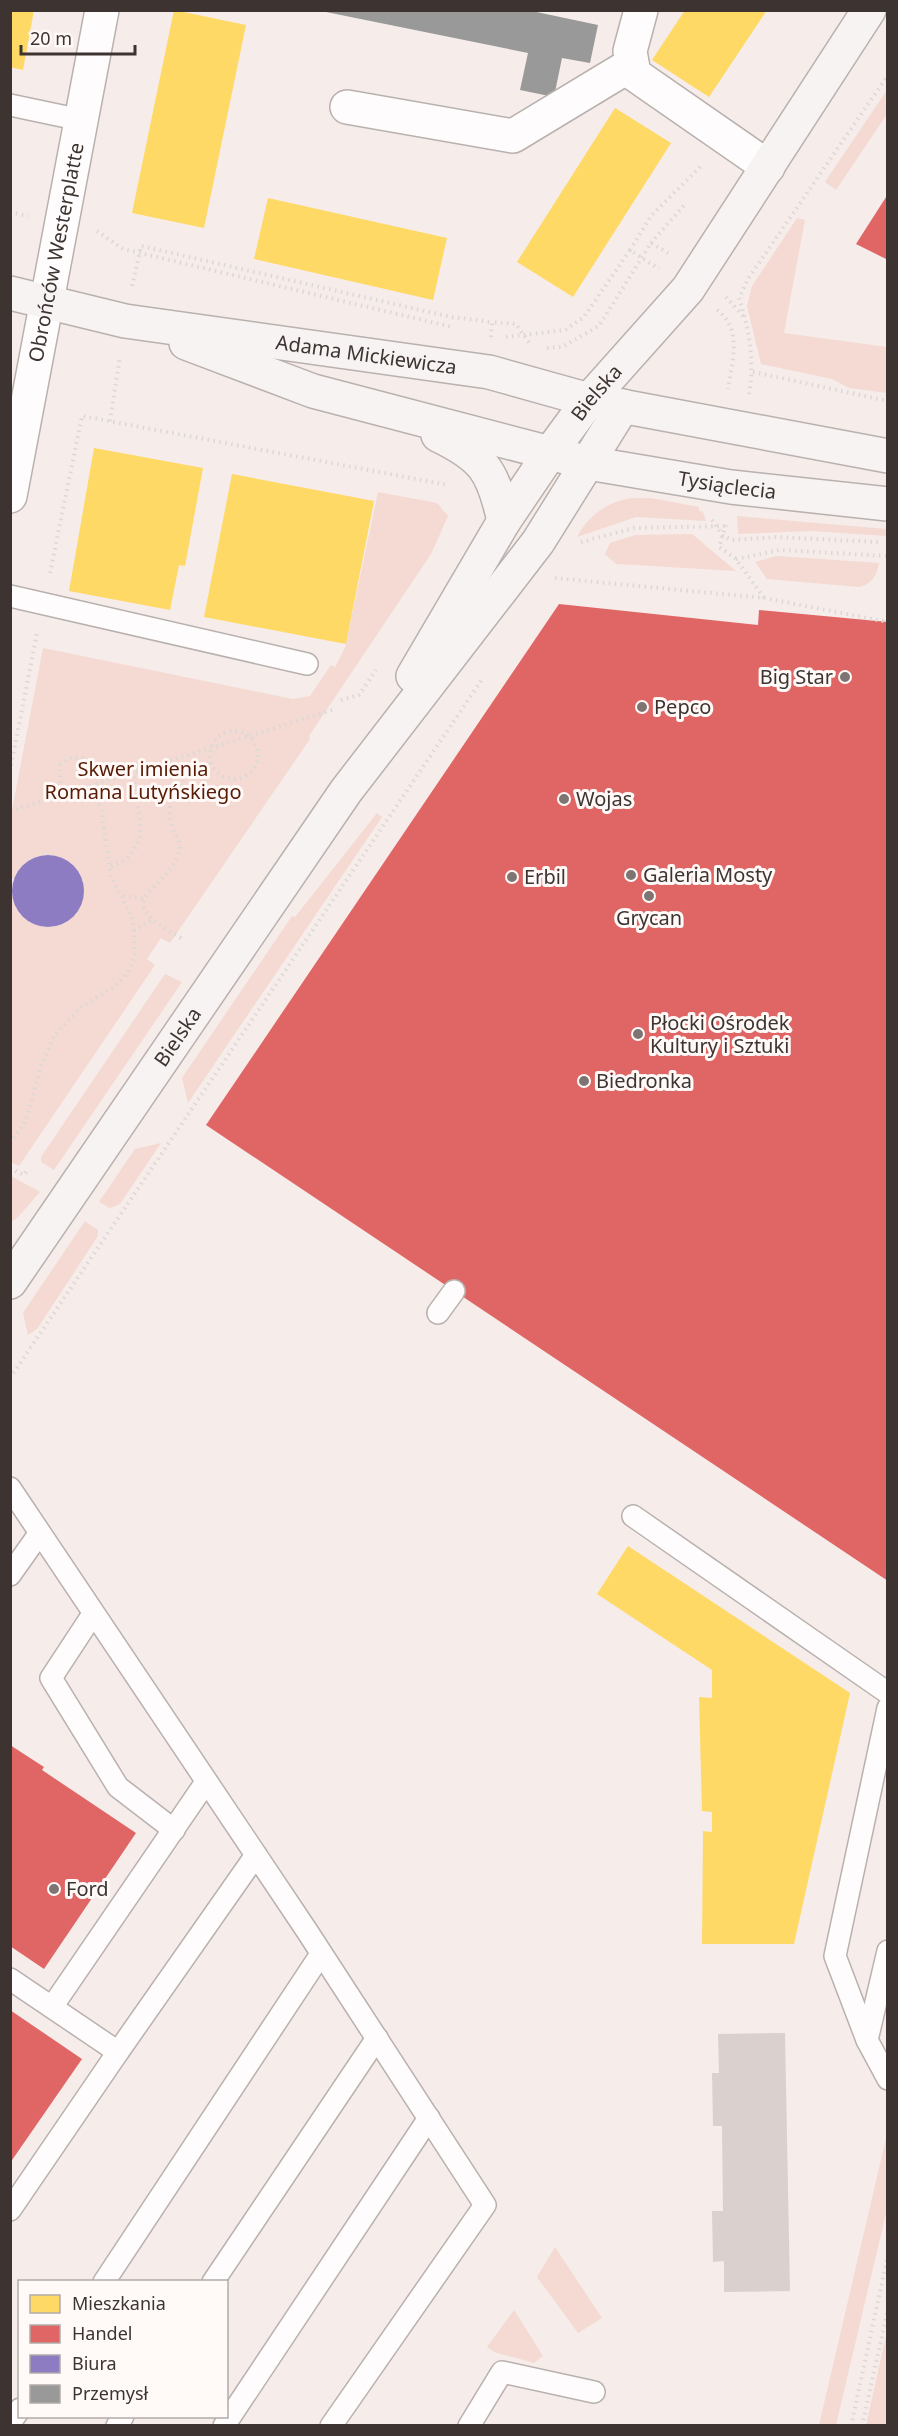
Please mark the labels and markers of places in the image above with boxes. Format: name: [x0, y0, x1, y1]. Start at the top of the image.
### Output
place label: Big Star: [760, 663, 833, 690]
marker: Big Star: [838, 670, 852, 684]
place label: Pepco: [654, 693, 711, 720]
marker: Pepco: [635, 700, 649, 714]
place label: Wojas: [576, 785, 632, 812]
marker: Wojas: [557, 792, 571, 806]
place label: Galeria Mosty: [643, 861, 773, 888]
place label: Erbil: [524, 863, 566, 890]
marker: Galeria Mosty: [624, 868, 638, 882]
marker: Erbil: [505, 870, 519, 884]
marker: Grycan: [642, 889, 656, 903]
place label: Grycan: [616, 904, 682, 931]
place label: Płocki Ośrodek Kultury i Sztuki: [650, 1009, 790, 1059]
marker: Płocki Ośrodek Kultury i Sztuki: [631, 1027, 645, 1041]
place label: Biedronka: [596, 1067, 692, 1094]
marker: Biedronka: [577, 1074, 591, 1088]
place label: Ford: [66, 1875, 109, 1902]
marker: Ford: [47, 1882, 61, 1896]

